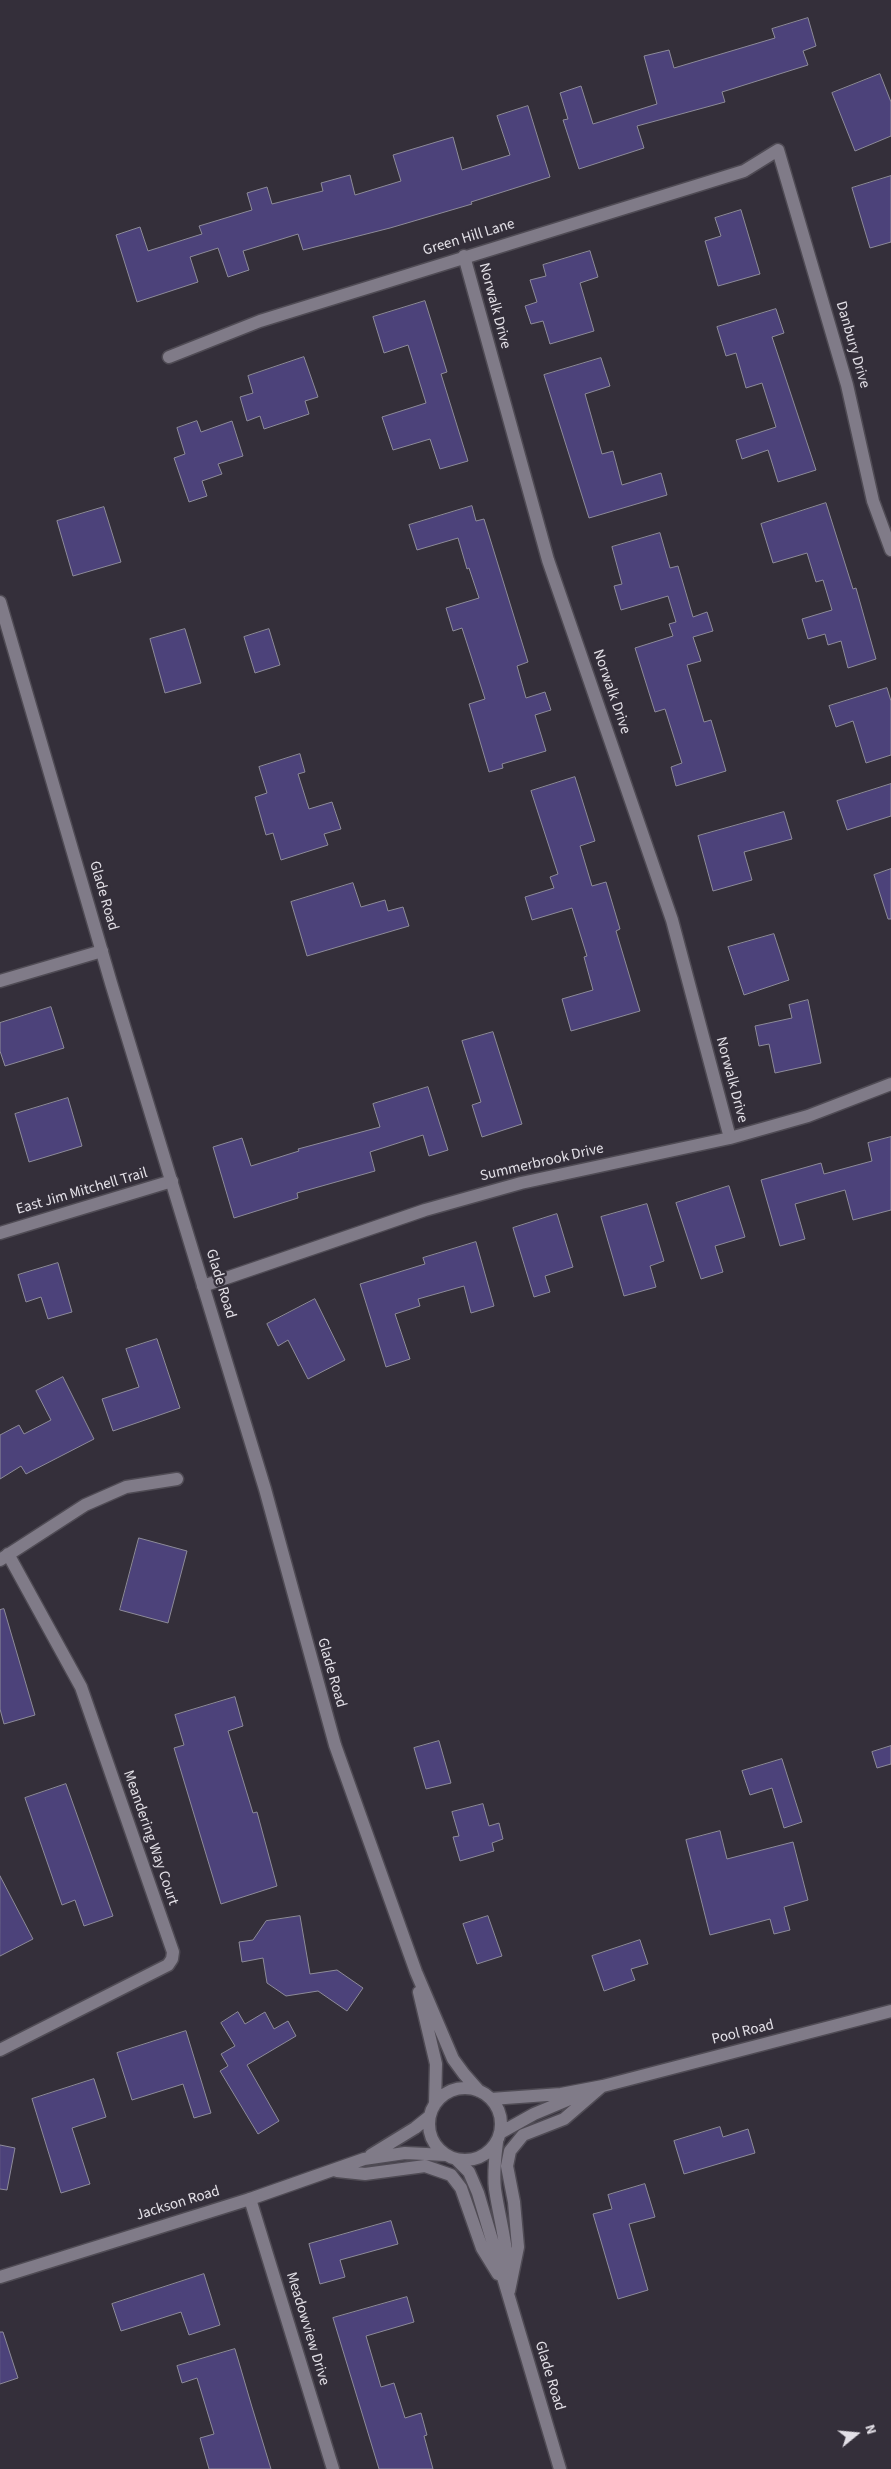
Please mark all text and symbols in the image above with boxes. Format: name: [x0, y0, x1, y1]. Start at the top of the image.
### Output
street label: Green Hill Lane: [421, 216, 517, 260]
street label: Norwalk Drive: [474, 261, 514, 351]
street label: Danbury Drive: [831, 299, 873, 391]
street label: Norwalk Drive: [588, 647, 634, 737]
street label: Glade Road: [84, 859, 122, 933]
street label: Norwalk Drive: [711, 1035, 751, 1125]
street label: Summerbrook Drive: [478, 1140, 606, 1186]
street label: East Jim Mitchell Trail: [14, 1165, 150, 1219]
street label: Glade Road: [201, 1247, 239, 1321]
street label: Glade Road: [312, 1636, 350, 1710]
street label: Meandering Way Court: [118, 1768, 182, 1908]
street label: Pool Road: [710, 2017, 776, 2049]
street label: Jackson Road: [134, 2183, 222, 2225]
street label: Meadowview Drive: [281, 2270, 333, 2388]
street label: Glade Road: [530, 2339, 568, 2413]
north arrow: [831, 2409, 881, 2459]
text: N: [859, 2422, 881, 2437]

